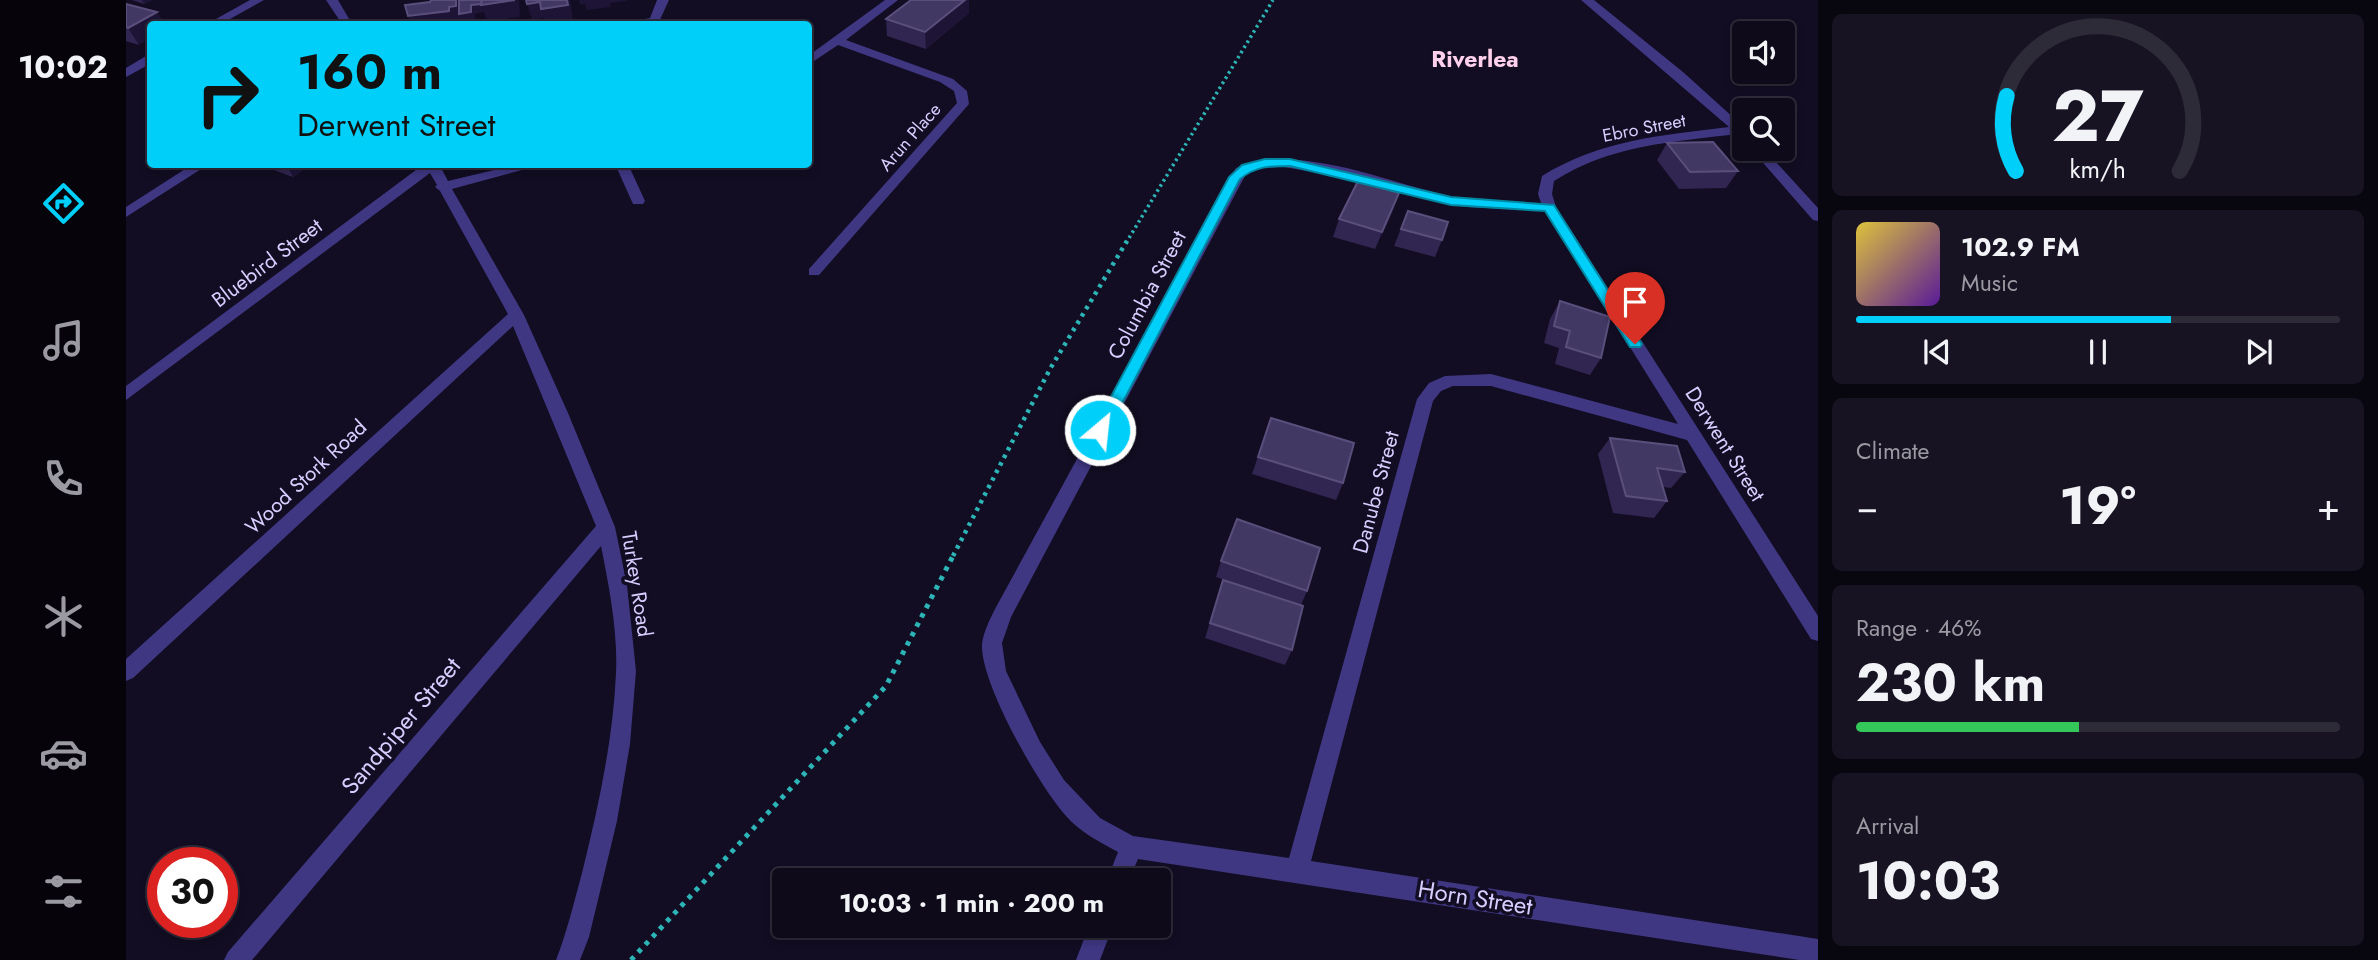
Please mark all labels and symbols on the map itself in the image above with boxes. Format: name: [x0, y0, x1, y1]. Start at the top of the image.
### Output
district label: Riverlea: [1431, 42, 1519, 76]
street label: Arun Place: [873, 97, 947, 177]
street label: Ebro Street: [1600, 107, 1688, 149]
street label: Bluebird Street: [205, 211, 329, 315]
street label: Columbia Street: [1100, 225, 1194, 365]
pin: [1605, 272, 1665, 344]
street label: Derwent Street: [1678, 381, 1772, 507]
position arrow: [1063, 393, 1137, 467]
street label: Wood Stork Road: [239, 413, 373, 541]
street label: Danube Street: [1345, 427, 1407, 557]
street label: Turkey Road: [614, 529, 660, 639]
street label: Sandpiper Street: [333, 649, 469, 802]
speed limit sign: 30: [147, 847, 238, 938]
street label: Horn Street: [1415, 871, 1535, 924]

